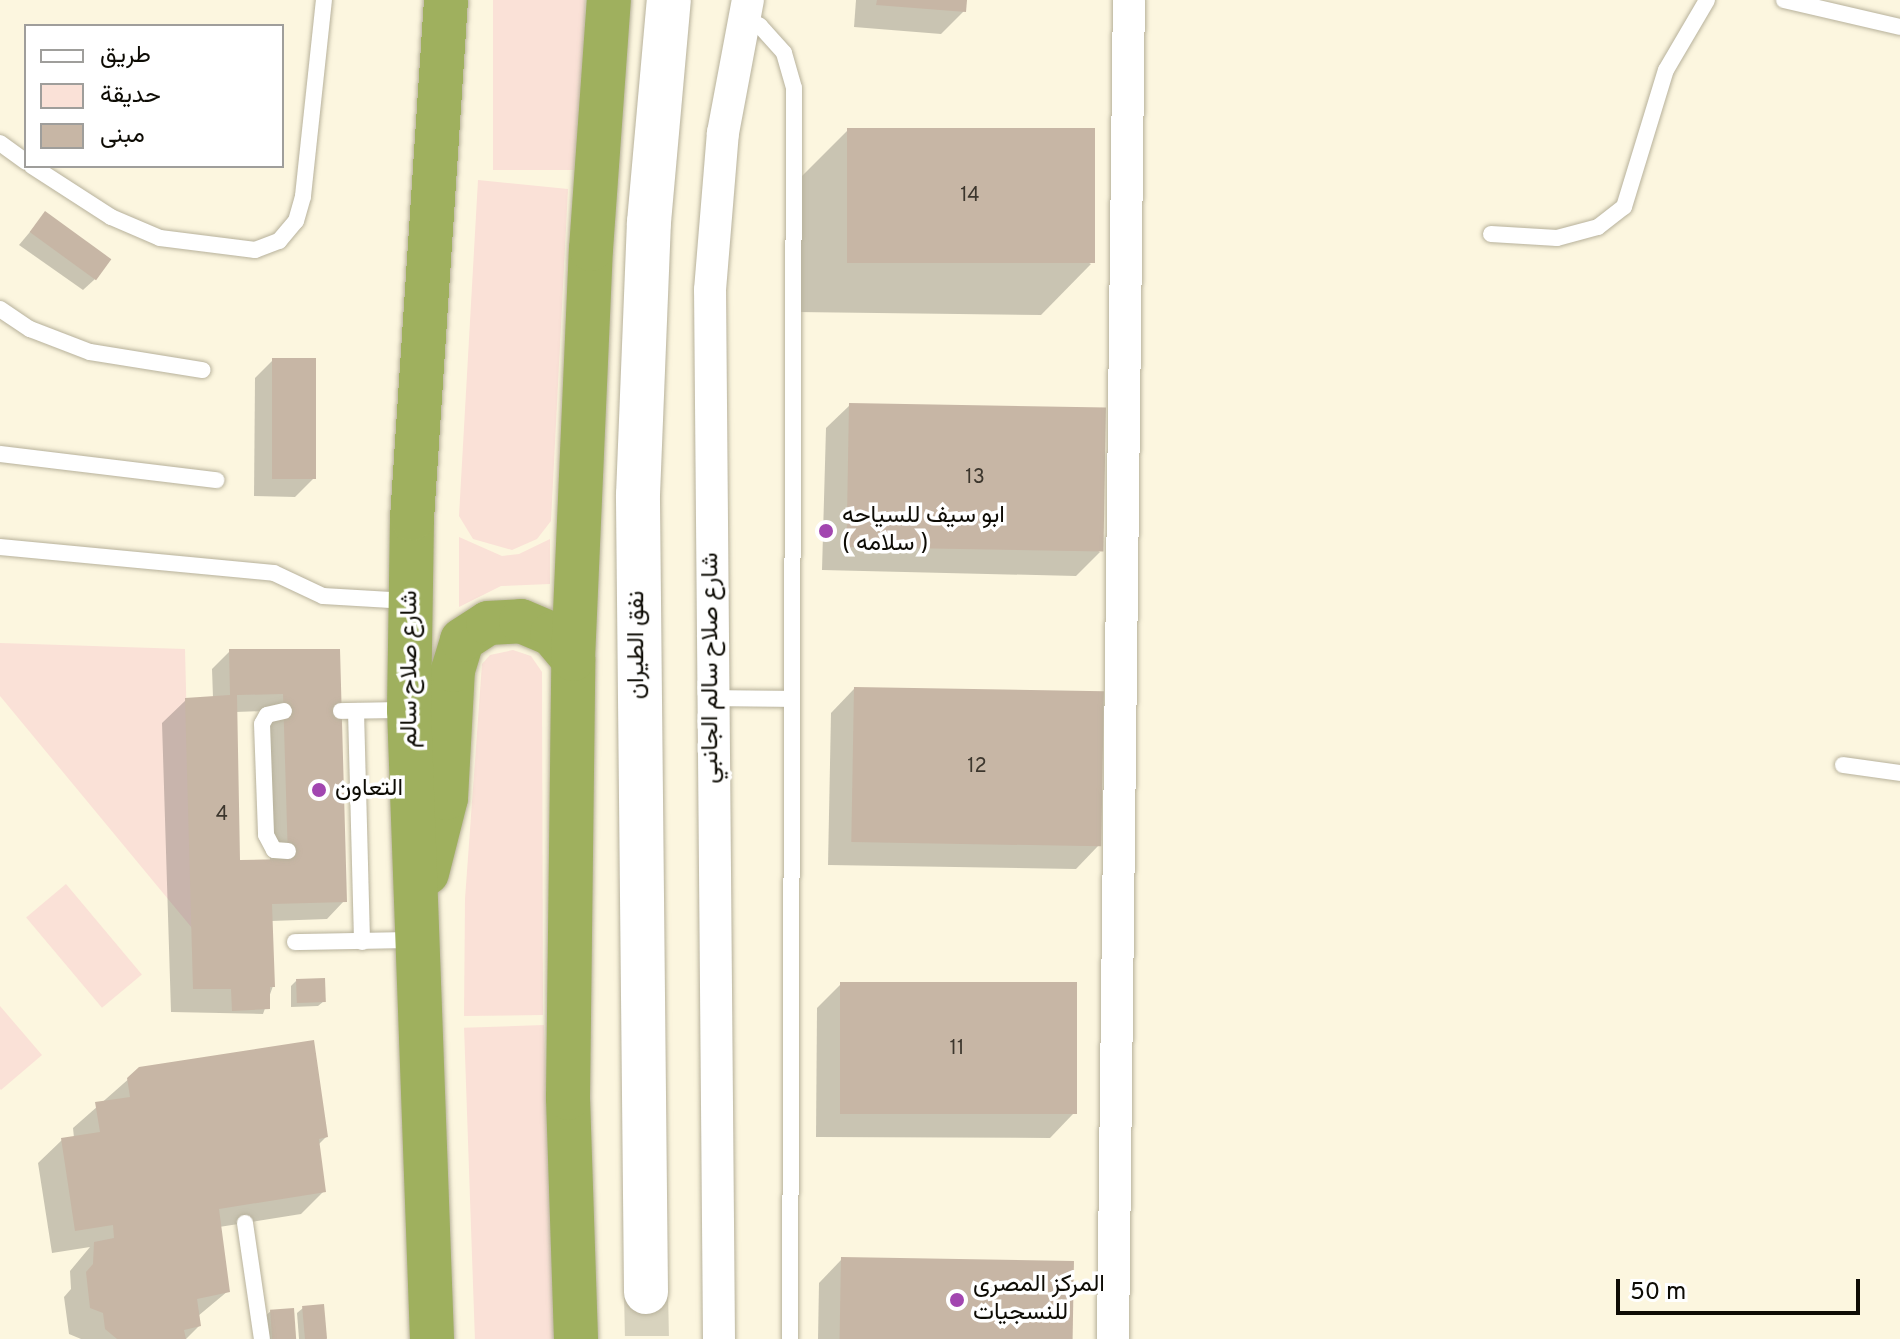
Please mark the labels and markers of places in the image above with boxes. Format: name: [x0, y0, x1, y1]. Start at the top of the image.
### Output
place label: ابو سيف للسياحه ( سلامه ): [842, 503, 1005, 559]
marker: ابو سيف للسياحه ( سلامه ): [817, 522, 835, 540]
place label: التعاون: [335, 776, 403, 804]
marker: التعاون: [310, 781, 328, 799]
place label: المركز المصرى للنسجيات: [973, 1272, 1105, 1328]
marker: المركز المصرى للنسجيات: [948, 1291, 966, 1309]

